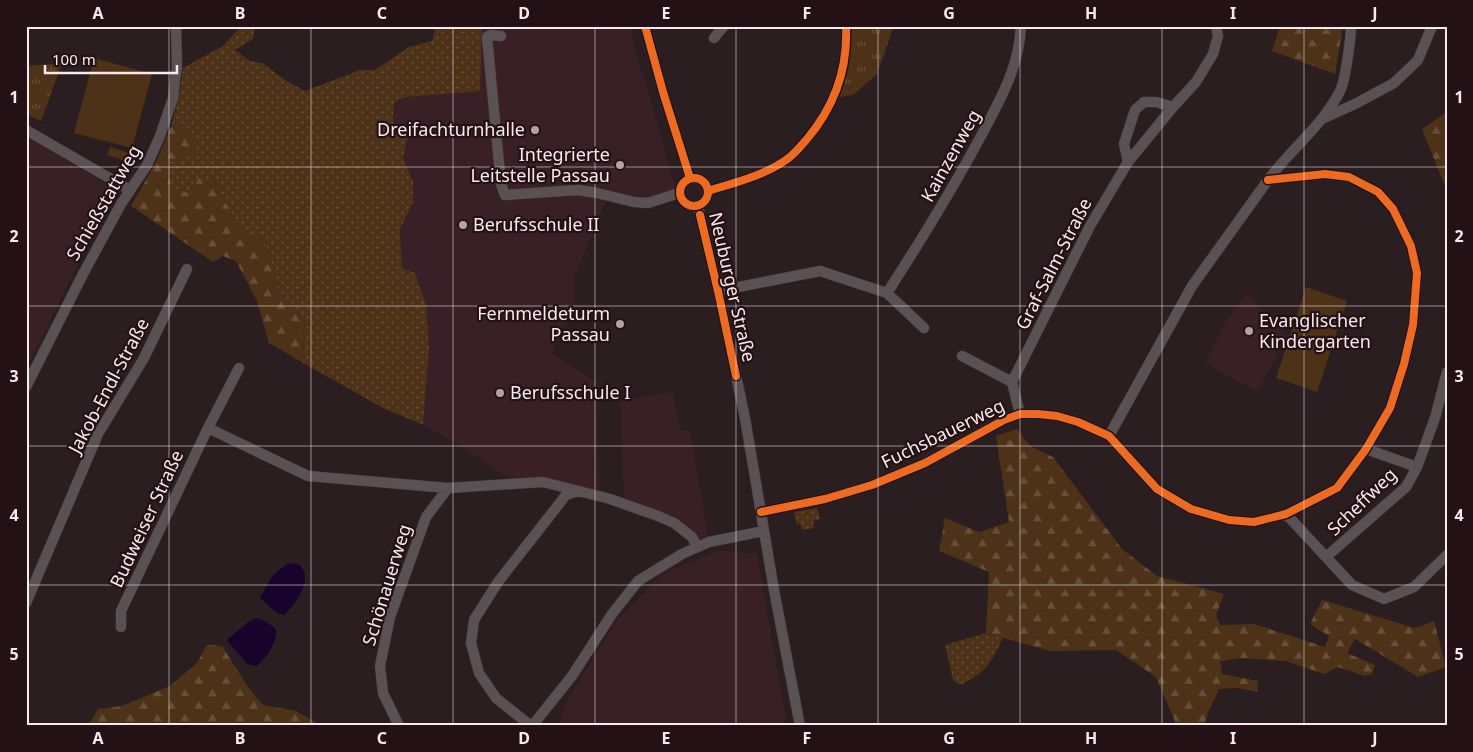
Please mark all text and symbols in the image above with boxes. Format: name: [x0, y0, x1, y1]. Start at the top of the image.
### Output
text: A: [92, 2, 104, 24]
text: B: [235, 2, 245, 24]
text: C: [377, 2, 387, 24]
text: D: [518, 2, 530, 24]
text: E: [662, 2, 671, 24]
text: F: [803, 2, 811, 24]
text: G: [943, 2, 955, 24]
text: H: [1085, 2, 1097, 24]
text: I: [1230, 2, 1236, 24]
text: J: [1370, 2, 1378, 24]
scale bar: [45, 42, 178, 74]
text: 100 m: [52, 49, 96, 69]
text: 1: [9, 86, 19, 108]
text: 1: [1454, 86, 1464, 108]
street label: Kainzenweg: [915, 105, 985, 206]
place label: Dreifachturnhalle: [377, 117, 525, 141]
marker: Dreifachturnhalle: [529, 124, 541, 136]
street label: Schießstattweg: [60, 140, 146, 265]
place label: Integrierte Leitstelle Passau: [470, 142, 610, 187]
marker: Integrierte Leitstelle Passau: [614, 159, 626, 171]
street label: Graf-Salm-Straße: [1010, 194, 1097, 333]
street label: Neuburger Straße: [704, 210, 762, 364]
place label: Berufsschule II: [473, 212, 599, 236]
marker: Berufsschule II: [457, 219, 469, 231]
text: 2: [9, 225, 19, 247]
text: 2: [1454, 225, 1464, 247]
place label: Fernmeldeturm Passau: [477, 301, 610, 346]
place label: Evanglischer Kindergarten: [1259, 308, 1371, 353]
street label: Jakob-Endl-Straße: [61, 314, 154, 459]
marker: Fernmeldeturm Passau: [614, 318, 626, 330]
marker: Evanglischer Kindergarten: [1243, 325, 1255, 337]
text: 3: [9, 365, 19, 387]
text: 3: [1454, 365, 1464, 387]
place label: Berufsschule I: [510, 380, 630, 404]
marker: Berufsschule I: [494, 387, 506, 399]
street label: Fuchsbauerweg: [877, 393, 1008, 473]
street label: Budweiser Straße: [104, 446, 188, 591]
street label: Scheffweg: [1321, 462, 1401, 540]
text: 4: [9, 504, 19, 526]
text: 4: [1454, 504, 1464, 526]
street label: Schönauerweg: [356, 521, 416, 648]
text: 5: [9, 643, 19, 665]
text: 5: [1454, 643, 1464, 665]
text: A: [92, 727, 104, 749]
text: B: [235, 727, 245, 749]
text: C: [377, 727, 387, 749]
text: D: [518, 727, 530, 749]
text: E: [662, 727, 671, 749]
text: F: [803, 727, 811, 749]
text: G: [943, 727, 955, 749]
text: H: [1085, 727, 1097, 749]
text: I: [1230, 727, 1236, 749]
text: J: [1370, 727, 1378, 749]

